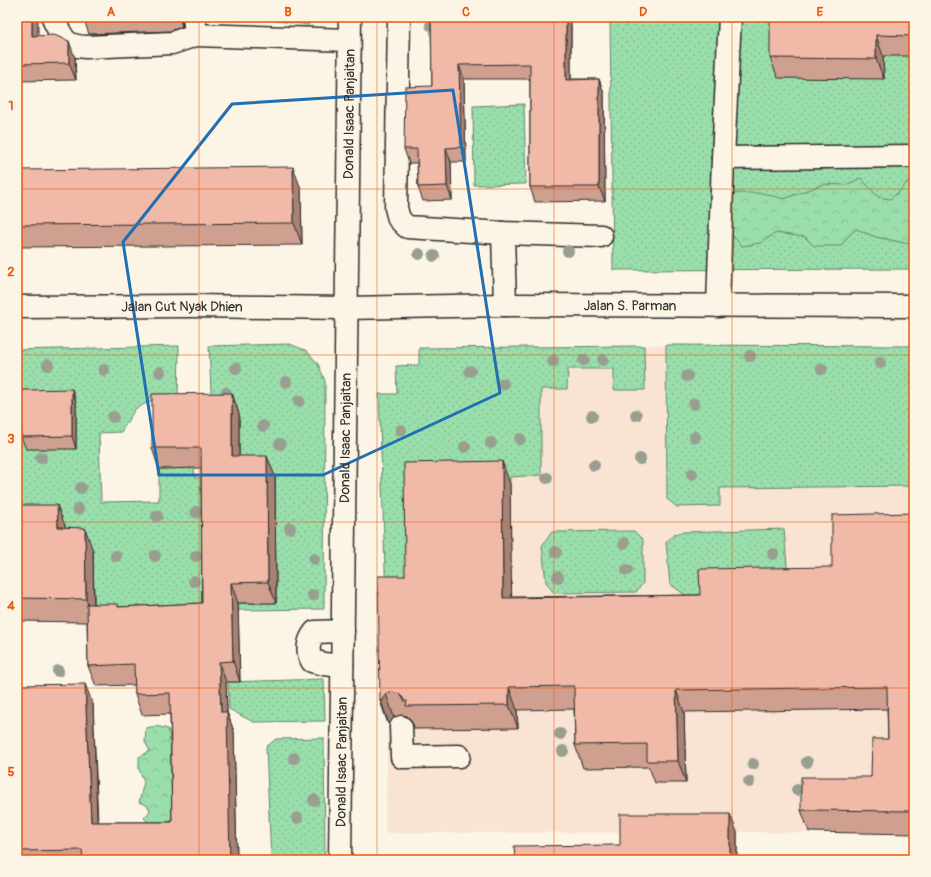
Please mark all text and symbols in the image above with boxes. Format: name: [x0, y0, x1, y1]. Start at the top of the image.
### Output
text: A: [107, 4, 116, 20]
text: B: [284, 4, 292, 20]
text: C: [462, 4, 470, 20]
text: D: [639, 4, 647, 20]
text: E: [817, 4, 824, 20]
street label: Donald Isaac Panjaitan: [340, 49, 359, 179]
text: 1: [8, 98, 14, 114]
text: 2: [7, 264, 15, 280]
street label: Jalan S. Parman: [583, 297, 677, 314]
street label: Jalan Cut Nyak Dhien: [121, 298, 243, 316]
street label: Donald Isaac Panjaitan: [336, 373, 355, 503]
text: 3: [7, 431, 15, 447]
text: 4: [7, 598, 15, 614]
street label: Donald Isaac Panjaitan: [332, 697, 351, 827]
text: 5: [7, 764, 15, 780]

